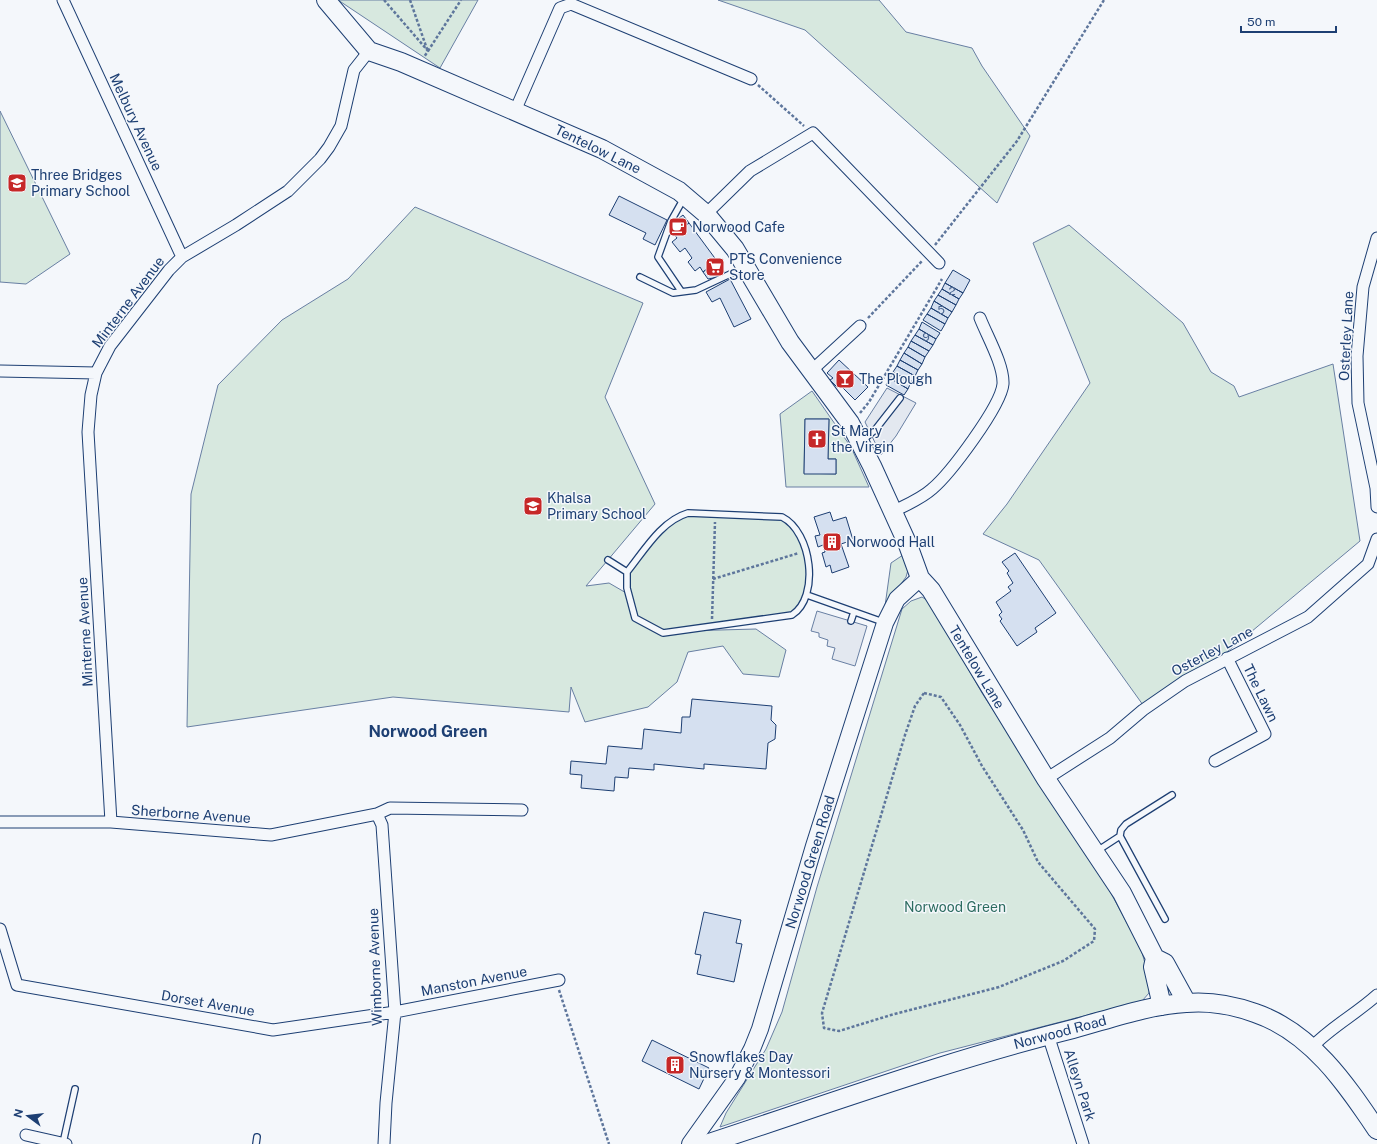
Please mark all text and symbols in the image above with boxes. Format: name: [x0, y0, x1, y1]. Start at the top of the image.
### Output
scale bar: [1241, 8, 1336, 34]
text: 50 m: [1247, 15, 1275, 29]
street label: Melbury Avenue: [106, 71, 166, 173]
street label: Tentelow Lane: [552, 121, 644, 177]
place label: Three Bridges Primary School: [31, 167, 130, 199]
school or university icon: Three Bridges Primary School: [6, 172, 28, 194]
cafe icon: Norwood Cafe: [667, 216, 689, 238]
place label: Norwood Cafe: [692, 219, 785, 235]
place label: PTS Convenience Store: [729, 251, 842, 283]
street label: Minterne Avenue: [89, 253, 167, 351]
supermarket icon: PTS Convenience Store: [704, 256, 726, 278]
house number: 2: [948, 284, 956, 298]
street label: Osterley Lane: [1336, 291, 1356, 381]
house number: 5: [937, 303, 945, 317]
house number: 9: [922, 330, 930, 344]
bar icon: The Plough: [834, 368, 856, 390]
place label: The Plough: [859, 371, 932, 387]
place label: St Mary the Virgin: [831, 423, 894, 455]
church icon: St Mary the Virgin: [806, 428, 828, 450]
place label: Khalsa Primary School: [547, 490, 646, 522]
school or university icon: Khalsa Primary School: [522, 495, 544, 517]
building icon: Norwood Hall: [821, 531, 843, 553]
place label: Norwood Hall: [846, 534, 935, 550]
street label: Minterne Avenue: [74, 577, 96, 687]
street label: Tentelow Lane: [946, 623, 1008, 711]
street label: Osterley Lane: [1169, 623, 1256, 679]
street label: The Lawn: [1240, 662, 1282, 724]
district label: Norwood Green: [368, 722, 488, 741]
street label: Norwood Green Road: [782, 793, 838, 931]
street label: Sherborne Avenue: [131, 802, 251, 826]
park label: Norwood Green: [904, 899, 1006, 915]
street label: Wimborne Avenue: [365, 908, 385, 1026]
street label: Manston Avenue: [420, 963, 528, 999]
street label: Dorset Avenue: [160, 987, 256, 1019]
street label: Norwood Road: [1012, 1012, 1108, 1052]
street label: Alleyn Park: [1061, 1047, 1099, 1123]
place label: Snowflakes Day Nursery & Montessori: [689, 1049, 830, 1081]
building icon: Snowflakes Day Nursery & Montessori: [664, 1054, 686, 1076]
north arrow: [8, 1096, 48, 1136]
text: N: [11, 1108, 25, 1119]

